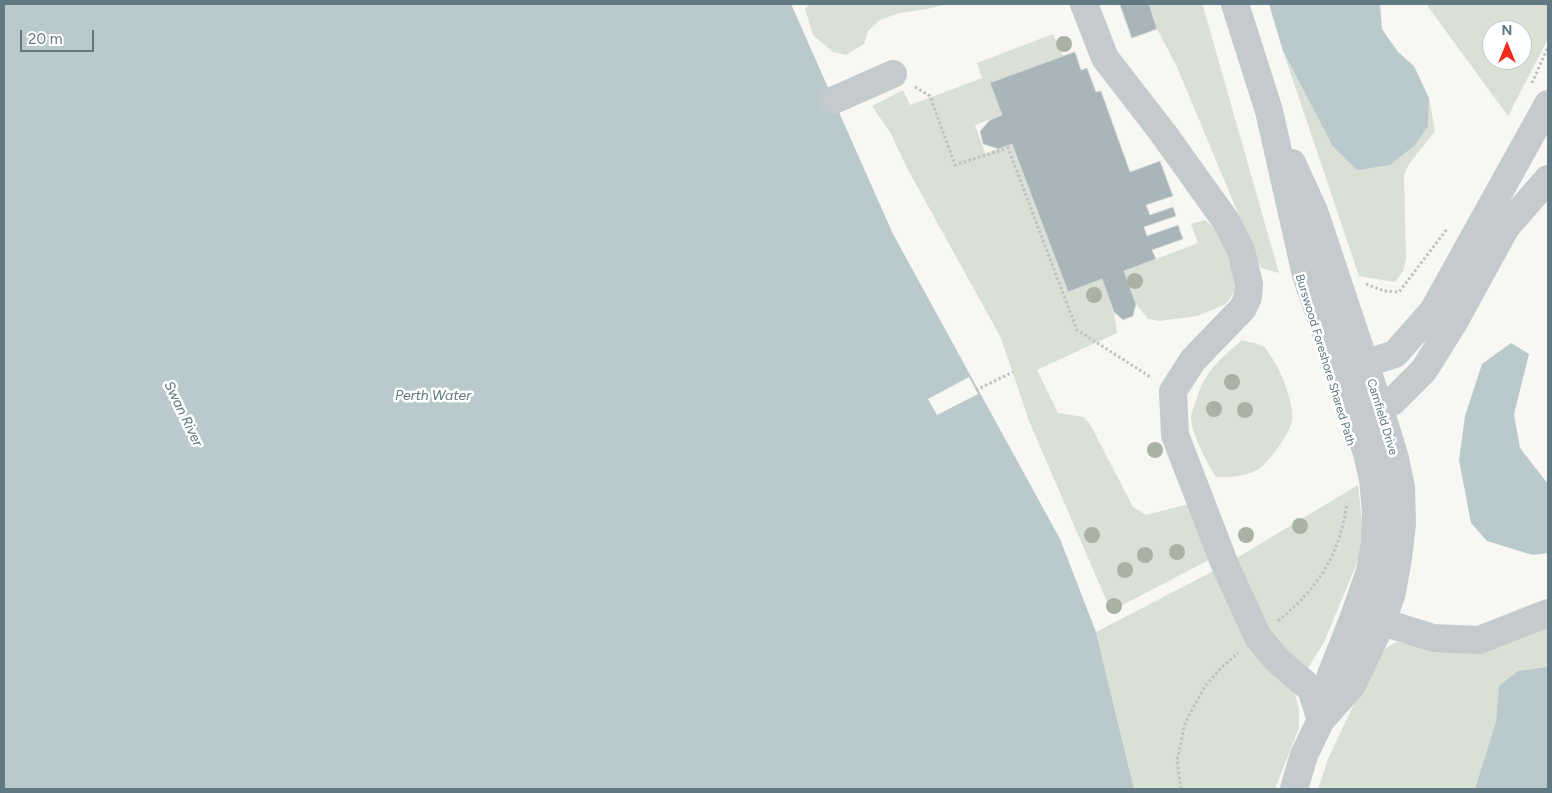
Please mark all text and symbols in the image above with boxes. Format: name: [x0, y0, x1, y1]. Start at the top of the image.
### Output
scale bar: [22, 20, 96, 52]
north arrow: [1482, 20, 1532, 70]
text: N: [1502, 22, 1512, 39]
text: 20 m: [28, 30, 62, 48]
street label: Burswood Foreshore Shared Path: [1292, 272, 1358, 448]
street label: Camfield Drive: [1364, 377, 1400, 457]
water label: Swan River: [160, 379, 206, 449]
water label: Perth Water: [395, 388, 471, 404]

